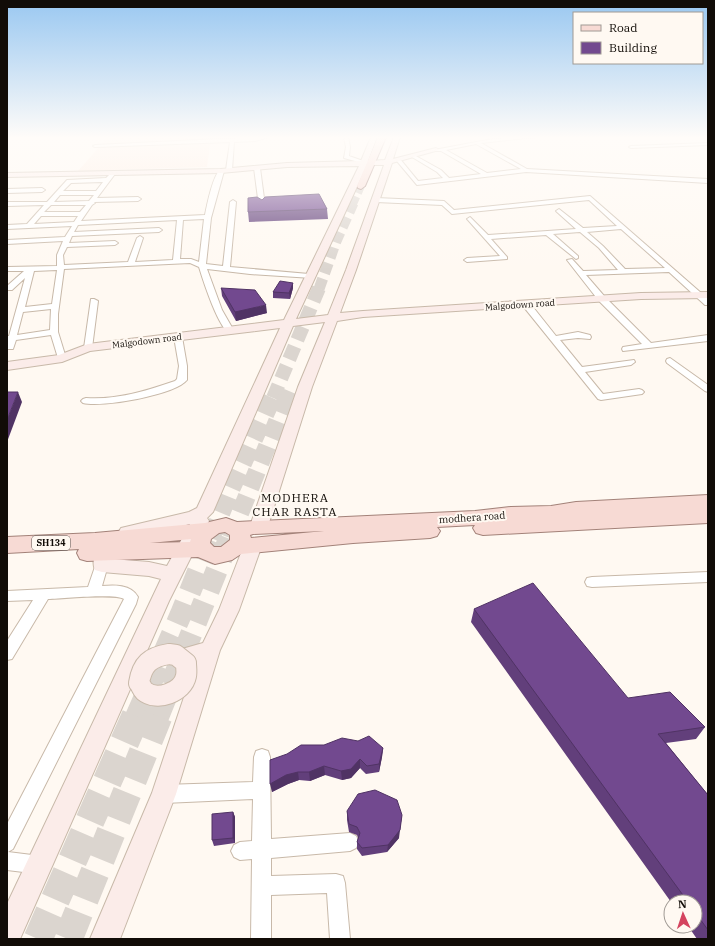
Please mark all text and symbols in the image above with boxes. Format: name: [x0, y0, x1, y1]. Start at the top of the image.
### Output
legend: [573, 12, 703, 64]
text: Road: [609, 20, 638, 35]
text: Building: [609, 40, 657, 55]
street label: Malgodown road: [485, 297, 556, 312]
street label: Malgodown road: [111, 331, 183, 350]
district label: MODHERA CHAR RASTA: [252, 490, 338, 519]
street label: modhera road: [438, 509, 506, 526]
road number: SH134: [32, 536, 70, 550]
north arrow: [663, 894, 703, 934]
text: N: [678, 897, 687, 911]

